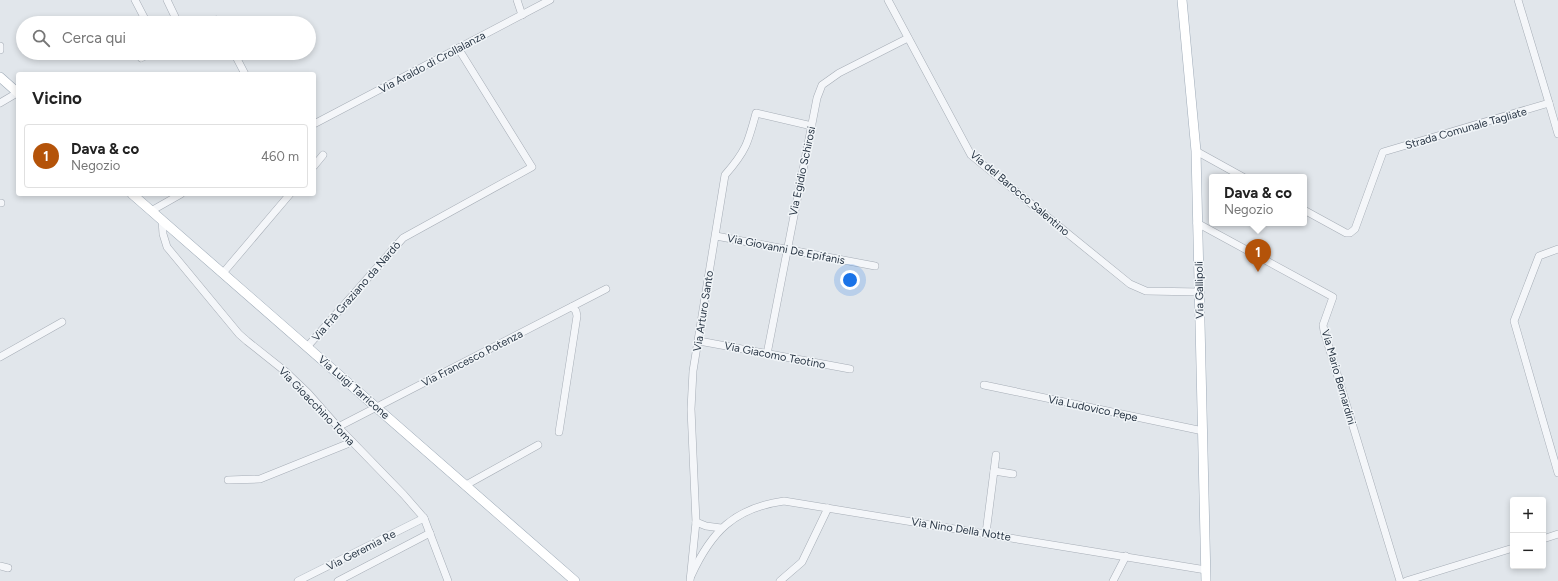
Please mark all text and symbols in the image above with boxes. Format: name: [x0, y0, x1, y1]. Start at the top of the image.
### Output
search box: [16, 16, 316, 60]
icon: search: [30, 27, 52, 49]
text: Cerca qui: [62, 29, 126, 47]
street label: Via Araldo di Crollalanza: [377, 29, 488, 96]
text: Vicino: [32, 88, 82, 108]
street label: Strada Comunale Tagliate: [1404, 105, 1528, 152]
street label: Via Egidio Schirosi: [787, 125, 818, 217]
text: Dava & co: [71, 140, 139, 158]
street label: Via del Barocco Salentino: [967, 148, 1072, 239]
text: 1: [43, 149, 49, 164]
text: 460 m: [261, 149, 299, 164]
text: Negozio: [71, 158, 120, 173]
popup: [1209, 174, 1307, 226]
text: Dava & co: [1224, 184, 1292, 202]
text: Negozio: [1224, 202, 1273, 217]
street label: Via Giovanni De Epifanis: [726, 232, 846, 267]
street label: Via Frà Graziano da Nardò: [309, 239, 403, 344]
pin: 1: [1245, 239, 1271, 272]
street label: Via Gallipoli: [1192, 261, 1207, 319]
street label: Via Arturo Santo: [691, 270, 716, 352]
your location: [840, 270, 860, 290]
street label: Via Francesco Potenza: [419, 327, 525, 390]
street label: Via Mario Bernardini: [1319, 328, 1358, 426]
street label: Via Giacomo Teotino: [723, 339, 827, 372]
street label: Via Luigi Tarricone: [315, 353, 392, 422]
street label: Via Gioacchino Toma: [276, 364, 357, 448]
street label: Via Ludovico Pepe: [1047, 393, 1139, 424]
map controls: [1510, 497, 1546, 569]
button: +: [1510, 497, 1546, 533]
street label: Via Nino Della Notte: [910, 515, 1012, 544]
street label: Via Geremia Re: [325, 527, 398, 573]
button: −: [1510, 533, 1546, 569]

